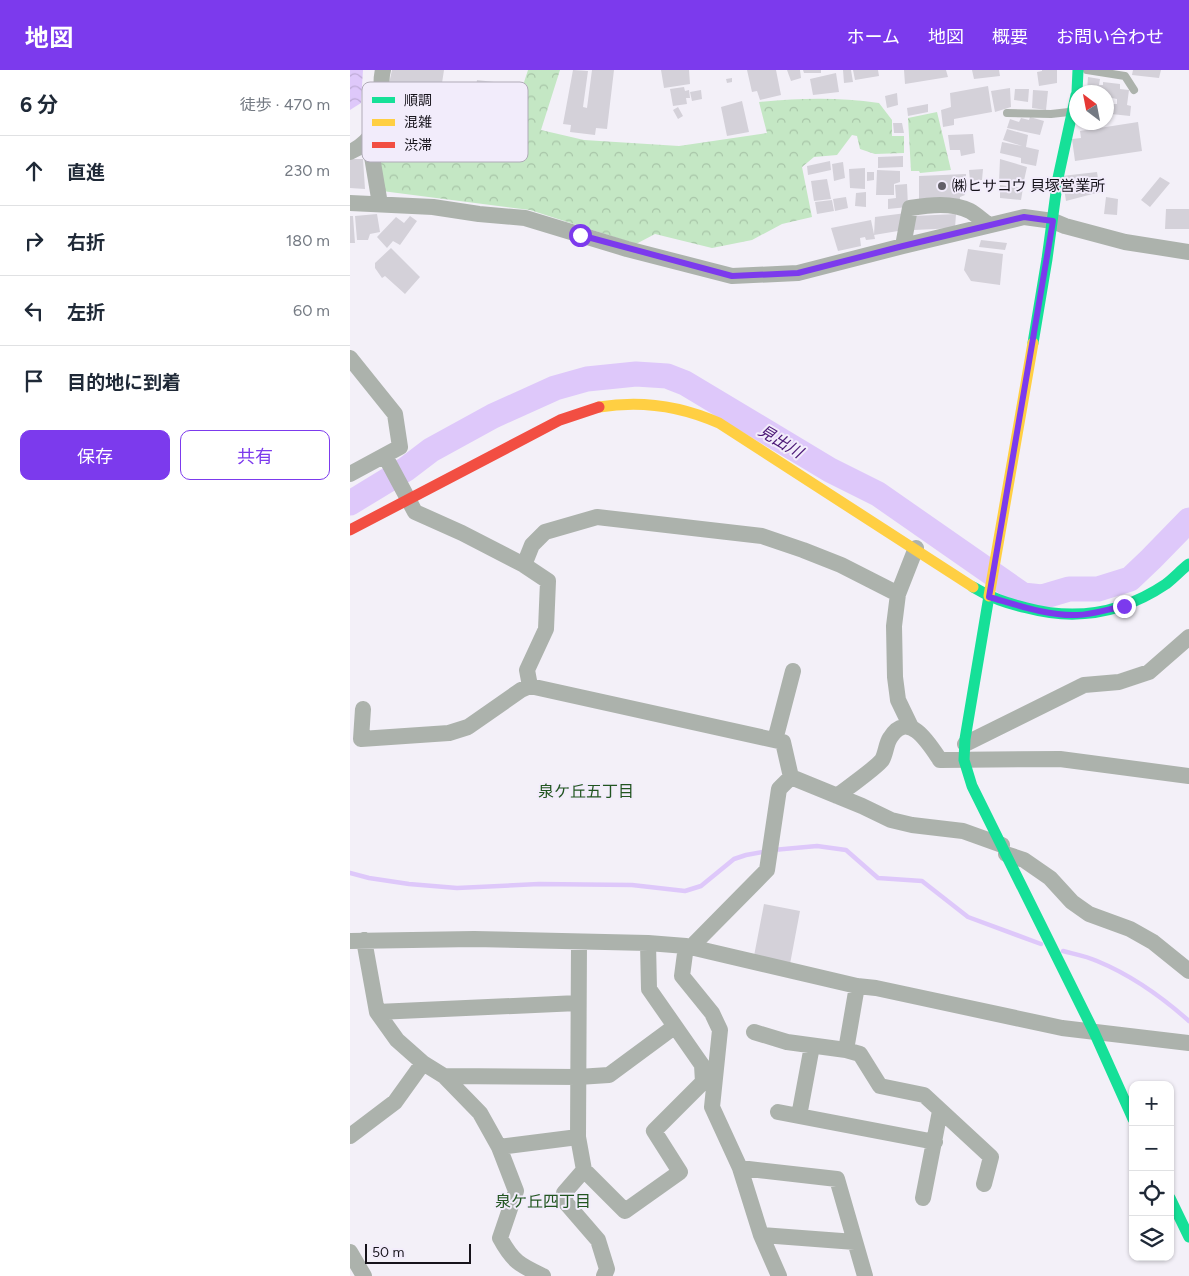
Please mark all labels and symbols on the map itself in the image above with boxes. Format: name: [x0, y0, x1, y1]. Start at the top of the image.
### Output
legend: [362, 82, 528, 162]
north arrow: [1069, 85, 1114, 130]
text: 順調: [404, 92, 432, 109]
text: 混雑: [404, 114, 432, 131]
text: 渋滞: [404, 137, 432, 154]
place label: ㈱ヒサコウ 貝塚営業所: [952, 177, 1105, 195]
marker: ㈱ヒサコウ 貝塚営業所: [936, 180, 948, 192]
route start: [569, 224, 592, 247]
water label: 見出川: [755, 421, 808, 463]
route end: [1113, 595, 1136, 618]
district label: 泉ケ丘五丁目: [538, 782, 634, 801]
district label: 泉ケ丘四丁目: [495, 1192, 591, 1211]
scale bar: [365, 1241, 471, 1264]

